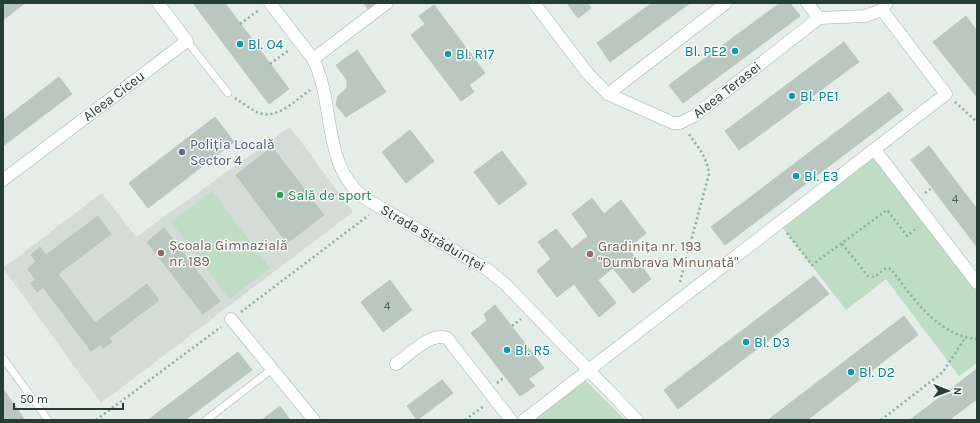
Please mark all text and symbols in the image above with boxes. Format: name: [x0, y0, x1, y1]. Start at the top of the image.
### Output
place label: Bl. O4: [248, 36, 283, 53]
marker: Bl. O4: [235, 39, 245, 49]
place label: Bl. PE2: [685, 43, 727, 60]
place label: Bl. R17: [456, 46, 495, 63]
marker: Bl. PE2: [730, 46, 740, 56]
marker: Bl. R17: [443, 49, 453, 59]
street label: Aleea Terasei: [689, 58, 765, 122]
street label: Aleea Ciceu: [80, 67, 148, 125]
place label: Bl. PE1: [800, 88, 839, 105]
marker: Bl. PE1: [787, 91, 797, 101]
place label: Poliția Locală Sector 4: [190, 136, 275, 169]
marker: Poliția Locală Sector 4: [177, 147, 187, 157]
place label: Bl. E3: [804, 168, 839, 185]
marker: Bl. E3: [791, 171, 801, 181]
place label: Sală de sport: [288, 187, 371, 204]
marker: Sală de sport: [275, 190, 285, 200]
house number: 4: [952, 192, 959, 206]
street label: Strada Străduinței: [378, 201, 488, 275]
place label: Școala Gimnazială nr. 189: [169, 237, 288, 270]
place label: Gradinița nr. 193 "Dumbrava Minunată": [598, 238, 739, 271]
marker: Școala Gimnazială nr. 189: [156, 248, 166, 258]
marker: Gradinița nr. 193 "Dumbrava Minunată": [585, 249, 595, 259]
house number: 4: [384, 299, 391, 313]
place label: Bl. D3: [754, 334, 790, 351]
marker: Bl. D3: [741, 337, 751, 347]
place label: Bl. R5: [515, 342, 550, 359]
marker: Bl. R5: [502, 345, 512, 355]
place label: Bl. D2: [859, 364, 895, 381]
marker: Bl. D2: [846, 367, 856, 377]
north arrow: [928, 371, 968, 411]
scale bar: [14, 385, 123, 411]
text: N: [951, 387, 964, 395]
text: 50 m: [20, 392, 48, 406]

